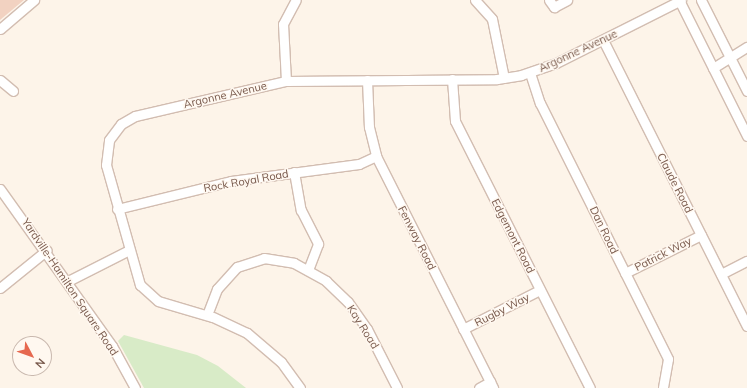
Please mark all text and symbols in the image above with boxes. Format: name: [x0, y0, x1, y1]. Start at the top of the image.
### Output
street label: Argonne Avenue: [537, 27, 619, 75]
street label: Argonne Avenue: [182, 79, 268, 111]
street label: Claude Road: [654, 151, 696, 215]
street label: Rock Royal Road: [202, 167, 290, 195]
street label: Edgemont Road: [489, 197, 537, 275]
street label: Fenway Road: [395, 204, 439, 272]
street label: Dan Road: [587, 204, 621, 256]
street label: Yardville-Hamilton Square Road: [19, 216, 121, 358]
street label: Patrick Way: [632, 234, 694, 274]
street label: Rugby Way: [472, 291, 532, 329]
street label: Kay Road: [344, 303, 382, 351]
north arrow: [12, 336, 52, 376]
text: N: [32, 355, 48, 371]

